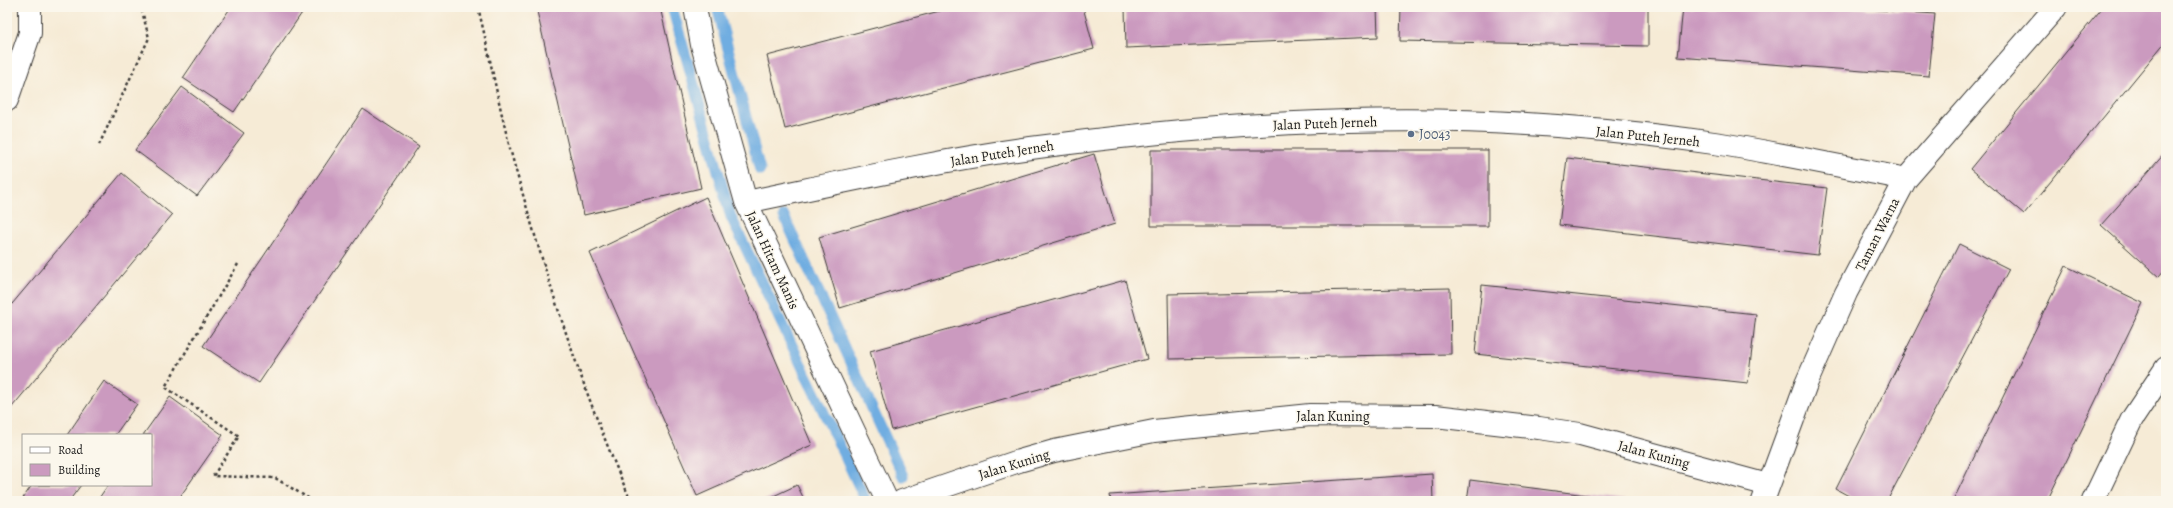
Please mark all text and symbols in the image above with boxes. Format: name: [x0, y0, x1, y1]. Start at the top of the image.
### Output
street label: Jalan Puteh Jerneh: [1272, 112, 1378, 135]
street label: Jalan Puteh Jerneh: [1595, 122, 1701, 151]
place label: J0043: [1419, 125, 1451, 144]
marker: J0043: [1406, 129, 1416, 139]
street label: Jalan Puteh Jerneh: [949, 136, 1056, 171]
street label: Taman Warna: [1851, 194, 1904, 274]
street label: Jalan Hitam Manis: [741, 208, 804, 312]
street label: Jalan Kuning: [1296, 407, 1370, 426]
legend: [22, 434, 152, 486]
street label: Jalan Kuning: [1616, 436, 1692, 473]
text: Road: [58, 442, 84, 458]
street label: Jalan Kuning: [976, 445, 1052, 484]
text: Building: [58, 462, 100, 478]

